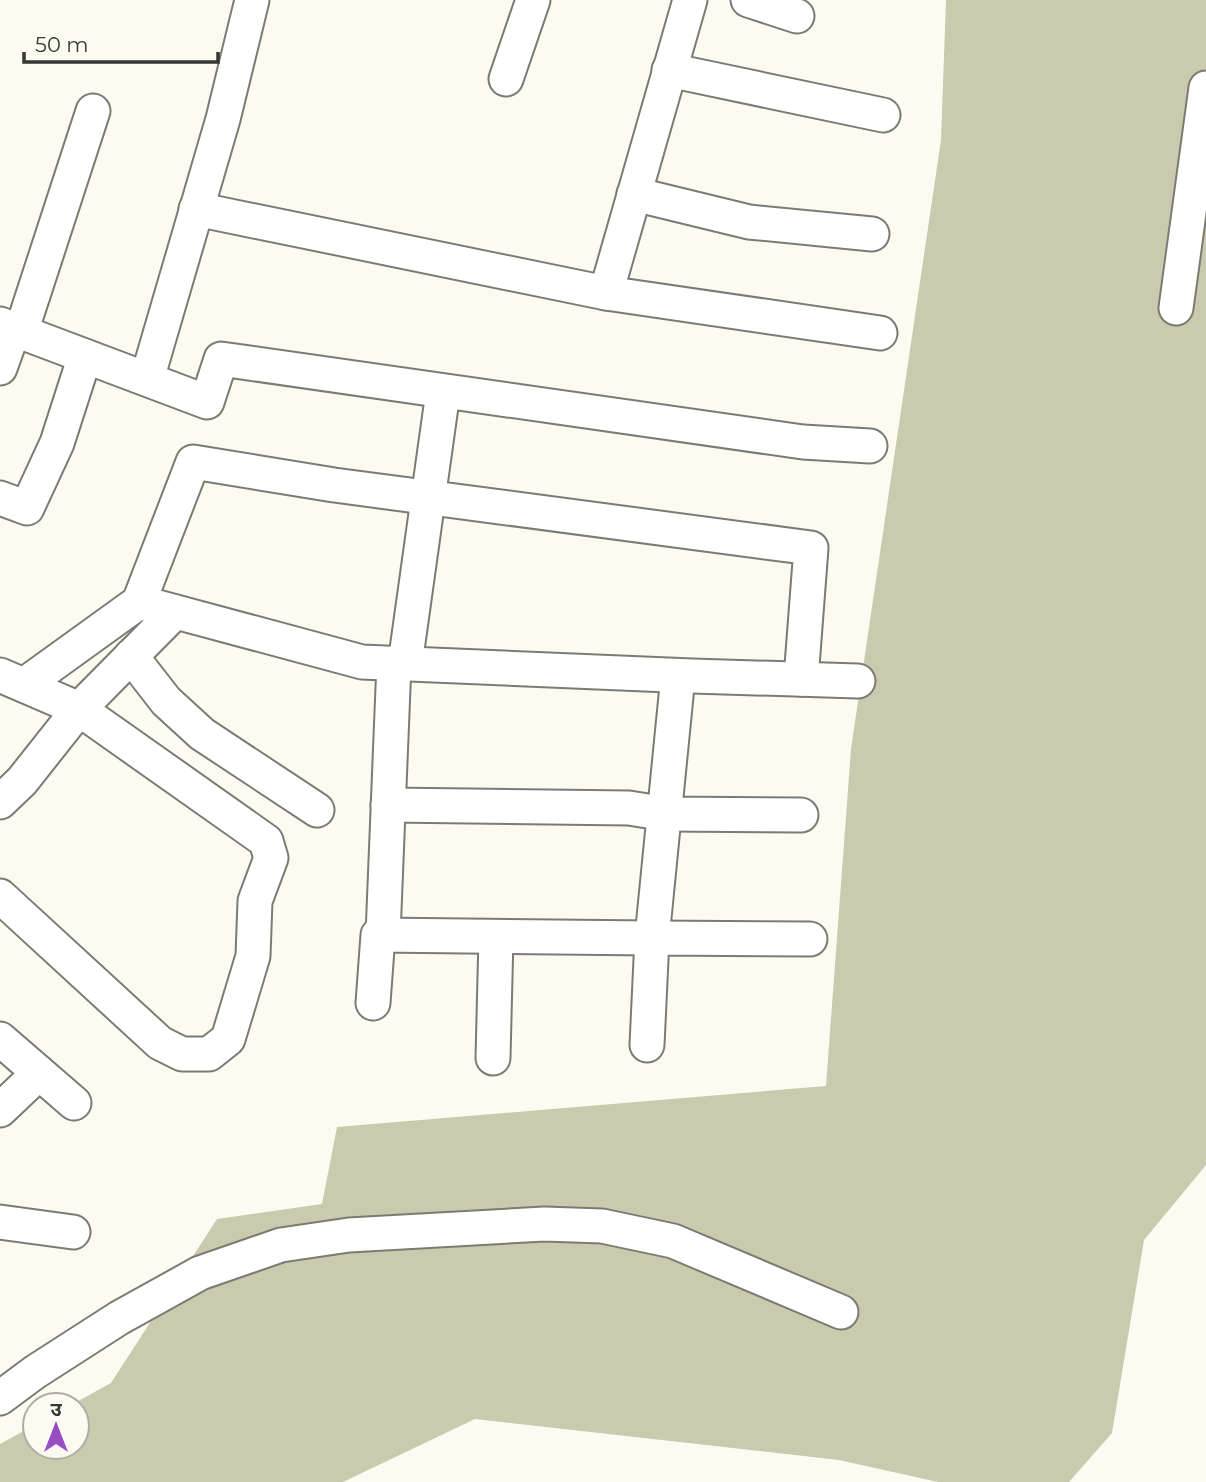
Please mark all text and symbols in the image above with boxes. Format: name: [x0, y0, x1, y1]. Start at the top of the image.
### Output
scale bar: [24, 21, 219, 65]
text: 50 m: [35, 32, 89, 57]
north arrow: [21, 1391, 91, 1461]
text: उ: [50, 1398, 62, 1421]

